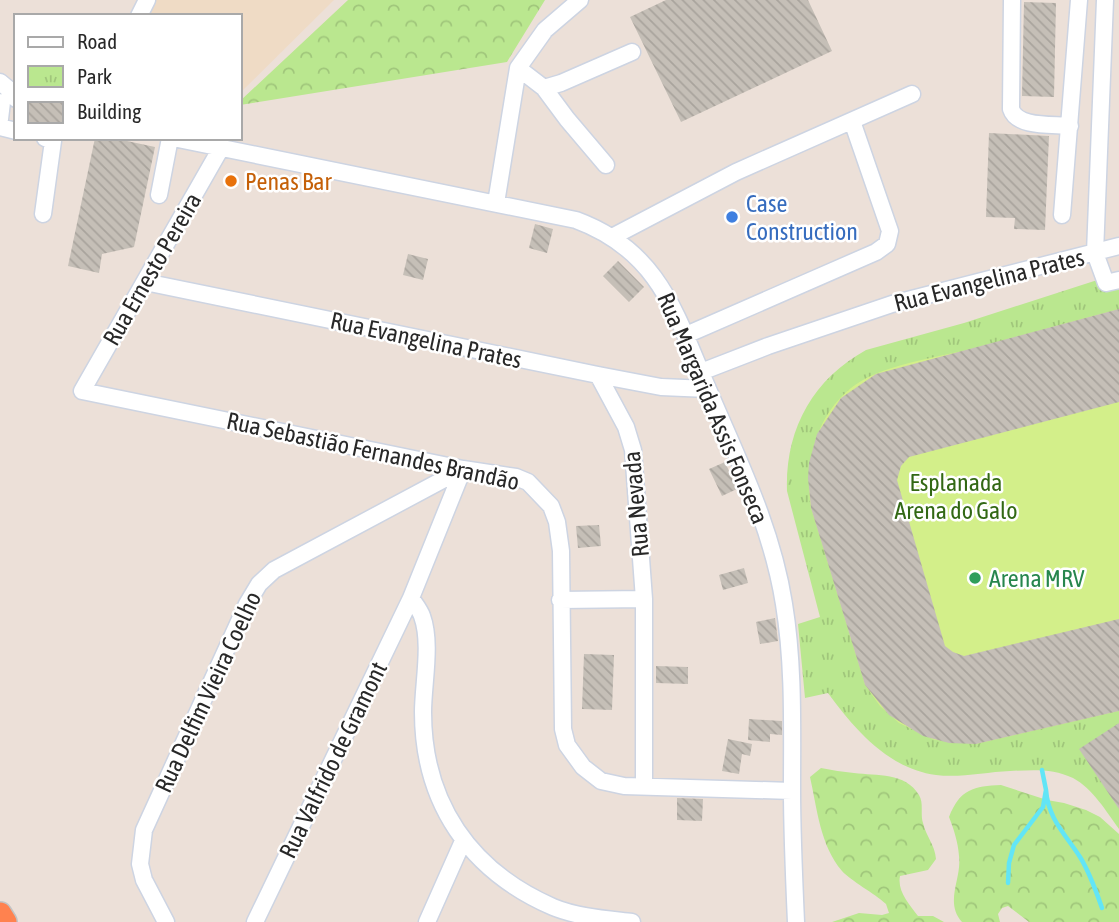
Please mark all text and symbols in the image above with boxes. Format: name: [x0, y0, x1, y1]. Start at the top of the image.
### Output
legend: [14, 14, 242, 140]
text: Road: [77, 29, 117, 53]
text: Park: [77, 64, 112, 88]
text: Building: [77, 99, 141, 123]
place label: Penas Bar: [245, 168, 333, 195]
marker: Penas Bar: [223, 173, 239, 189]
street label: Rua Ernesto Pereira: [97, 188, 207, 350]
place label: Case Construction: [746, 190, 858, 245]
marker: Case Construction: [724, 209, 740, 225]
street label: Rua Evangelina Prates: [891, 243, 1087, 317]
street label: Rua Margarida Assis Fonseca: [652, 288, 774, 528]
street label: Rua Evangelina Prates: [328, 307, 524, 373]
street label: Rua Sebastião Fernandes Brandão: [224, 407, 522, 495]
street label: Rua Nevada: [618, 450, 654, 558]
park label: Esplanada Arena do Galo: [894, 469, 1018, 524]
place label: Arena MRV: [989, 565, 1085, 592]
marker: Arena MRV: [967, 570, 983, 586]
street label: Rua Delfim Vieira Coelho: [150, 587, 266, 797]
street label: Rua Valfrido de Gramont: [274, 657, 392, 863]

